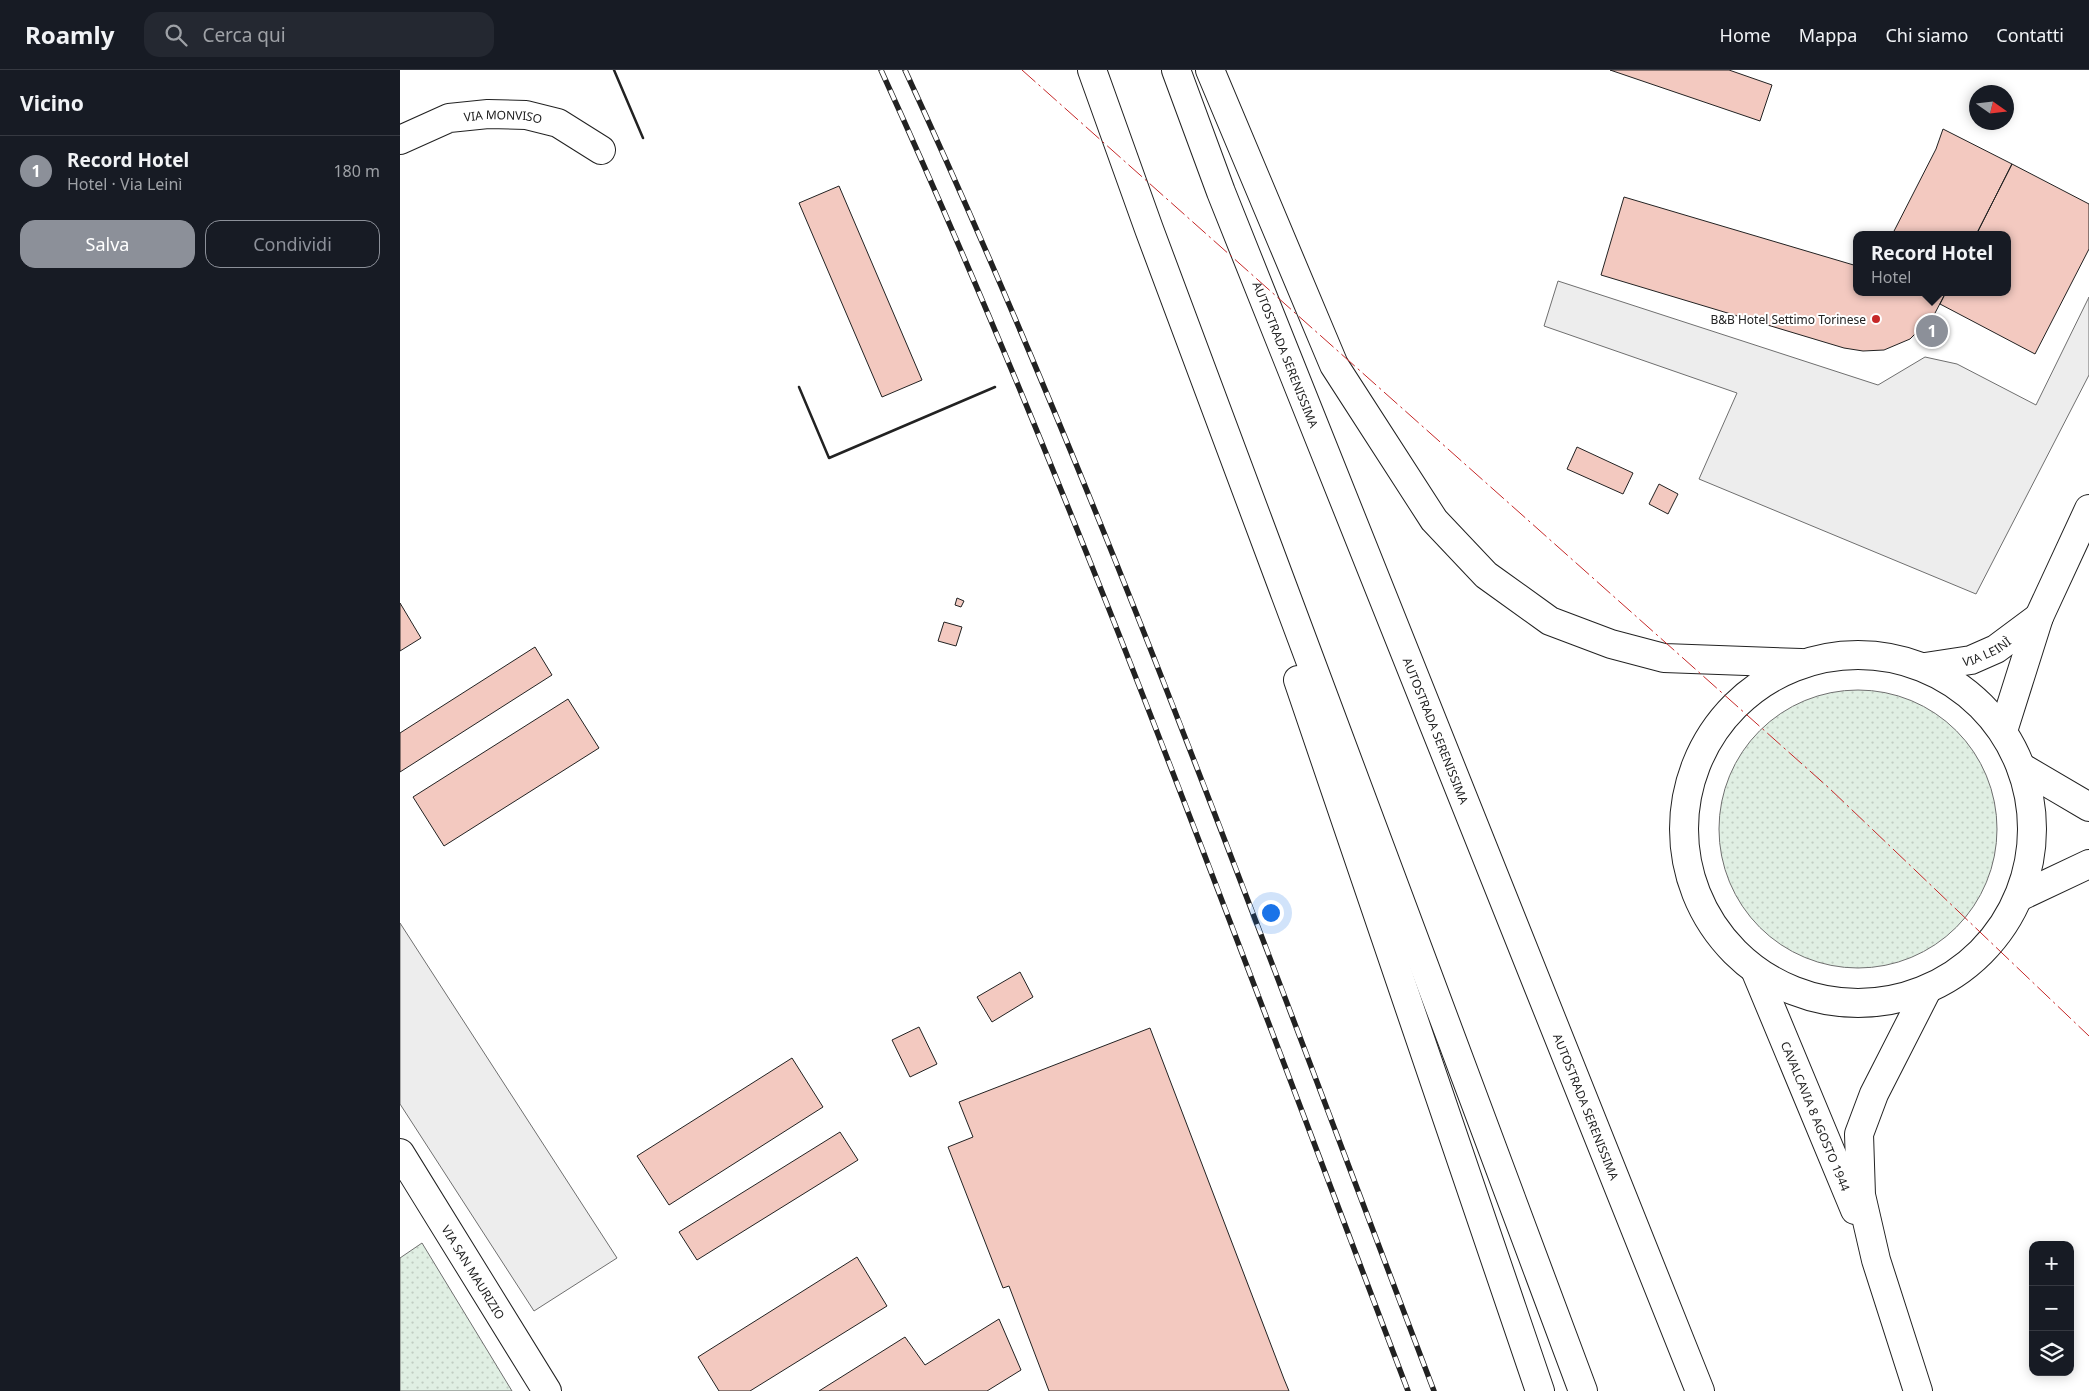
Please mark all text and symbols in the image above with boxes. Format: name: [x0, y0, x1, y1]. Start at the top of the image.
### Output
search box: [144, 12, 494, 57]
text: Roamly: [25, 18, 114, 51]
icon: search: [162, 21, 190, 49]
text: Cerca qui: [202, 22, 286, 48]
text: Home: [1720, 23, 1771, 47]
text: Mappa: [1799, 23, 1857, 47]
text: Chi siamo: [1885, 23, 1968, 47]
text: Contatti: [1996, 23, 2064, 47]
north arrow: [1969, 85, 2014, 130]
text: Vicino: [20, 89, 84, 117]
street label: VIA MONVISO: [463, 105, 544, 127]
text: Record Hotel: [67, 147, 189, 173]
text: 1: [31, 160, 41, 182]
text: 180 m: [333, 160, 380, 182]
text: Hotel · Via Leinì: [67, 173, 183, 195]
button: Salva: [20, 220, 195, 268]
button: Condividi: [205, 220, 380, 268]
popup: [1853, 231, 2011, 296]
text: Record Hotel: [1871, 240, 1993, 266]
text: Hotel: [1871, 266, 1911, 288]
street label: AUTOSTRADA SERENISSIMA: [1249, 279, 1323, 431]
place label: B&B Hotel Settimo Torinese: [1710, 311, 1866, 328]
pin: 1: [1916, 312, 1948, 350]
marker: B&B Hotel Settimo Torinese: [1870, 313, 1882, 325]
street label: VIA LEINÌ: [1961, 632, 2014, 670]
street label: AUTOSTRADA SERENISSIMA: [1399, 655, 1473, 807]
your location: [1258, 900, 1284, 926]
street label: AUTOSTRADA SERENISSIMA: [1549, 1031, 1623, 1183]
street label: CAVALCAVIA 8 AGOSTO 1944: [1777, 1039, 1855, 1194]
street label: VIA SAN MAURIZIO: [438, 1222, 509, 1322]
map controls: [2029, 1241, 2074, 1376]
button: +: [2029, 1241, 2074, 1286]
button: −: [2029, 1286, 2074, 1331]
button: layers: [2029, 1331, 2074, 1376]

